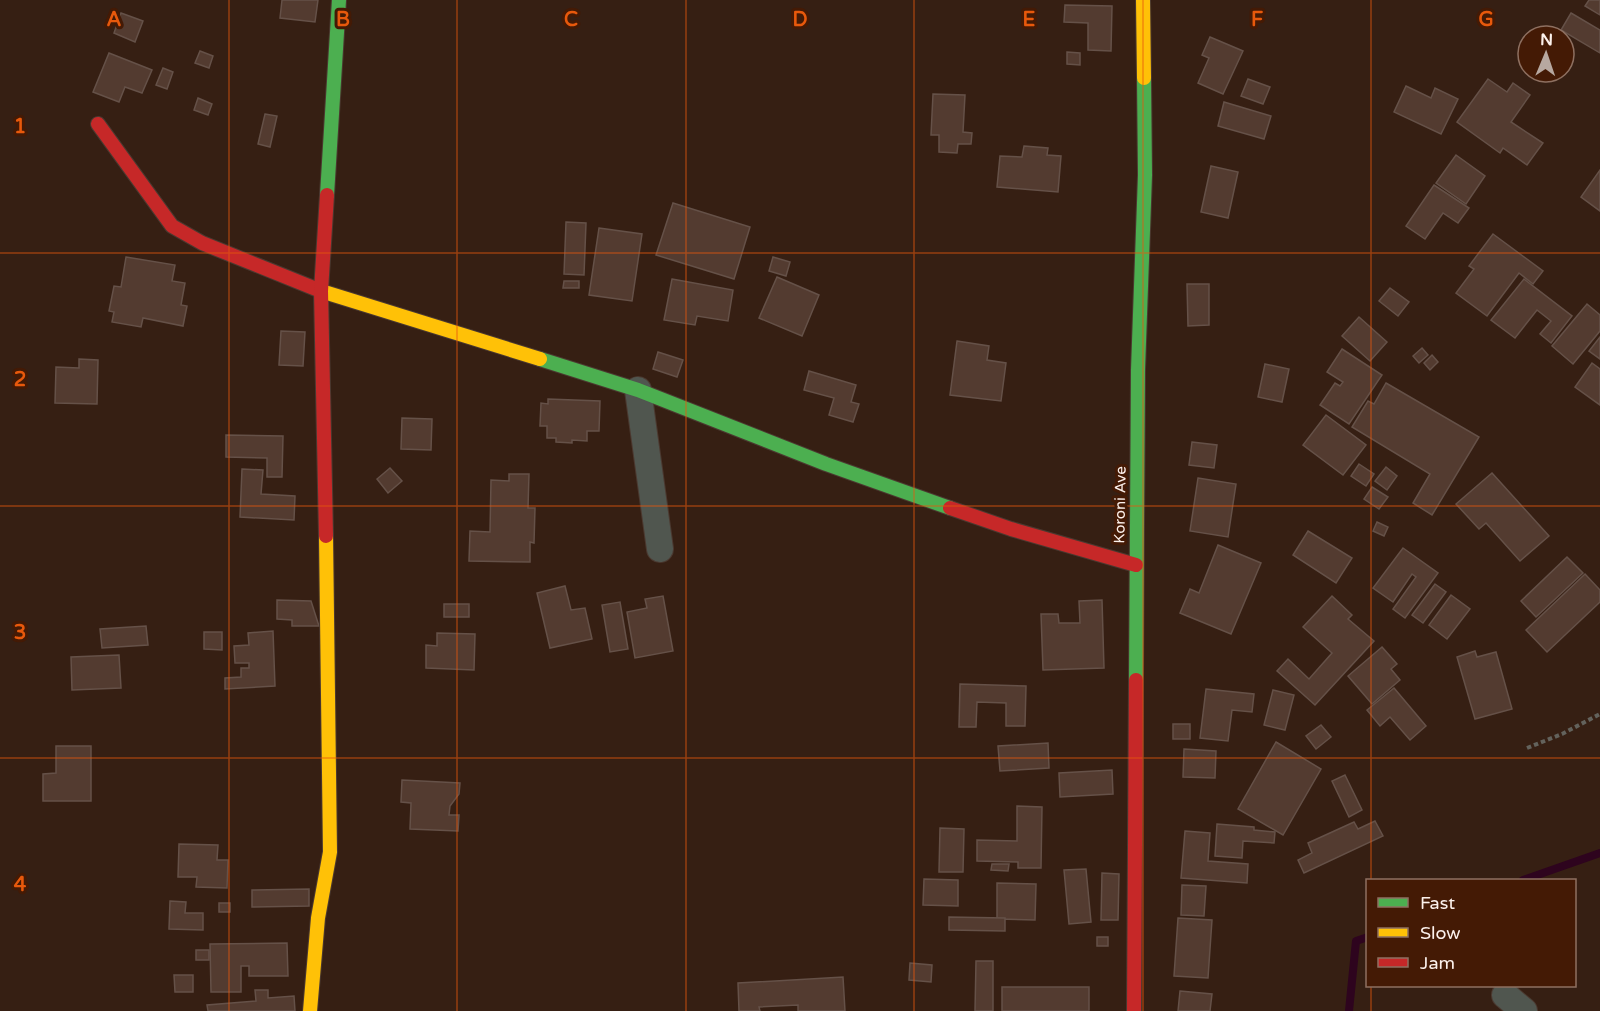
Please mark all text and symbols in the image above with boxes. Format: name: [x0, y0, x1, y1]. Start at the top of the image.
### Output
text: A: [107, 8, 122, 32]
text: B: [336, 8, 350, 32]
text: C: [564, 8, 578, 32]
text: D: [792, 8, 808, 32]
text: E: [1023, 8, 1036, 32]
text: F: [1251, 8, 1263, 32]
text: G: [1478, 8, 1494, 32]
north arrow: [1516, 24, 1576, 84]
text: N: [1540, 30, 1553, 50]
text: 1: [14, 115, 26, 139]
text: 2: [14, 368, 26, 392]
street label: Koroni Ave: [1110, 466, 1130, 544]
text: 3: [14, 621, 26, 645]
text: 4: [14, 873, 27, 897]
legend: [1366, 879, 1576, 987]
text: Fast: [1420, 892, 1455, 914]
text: Slow: [1420, 922, 1461, 944]
text: Jam: [1420, 952, 1455, 974]

